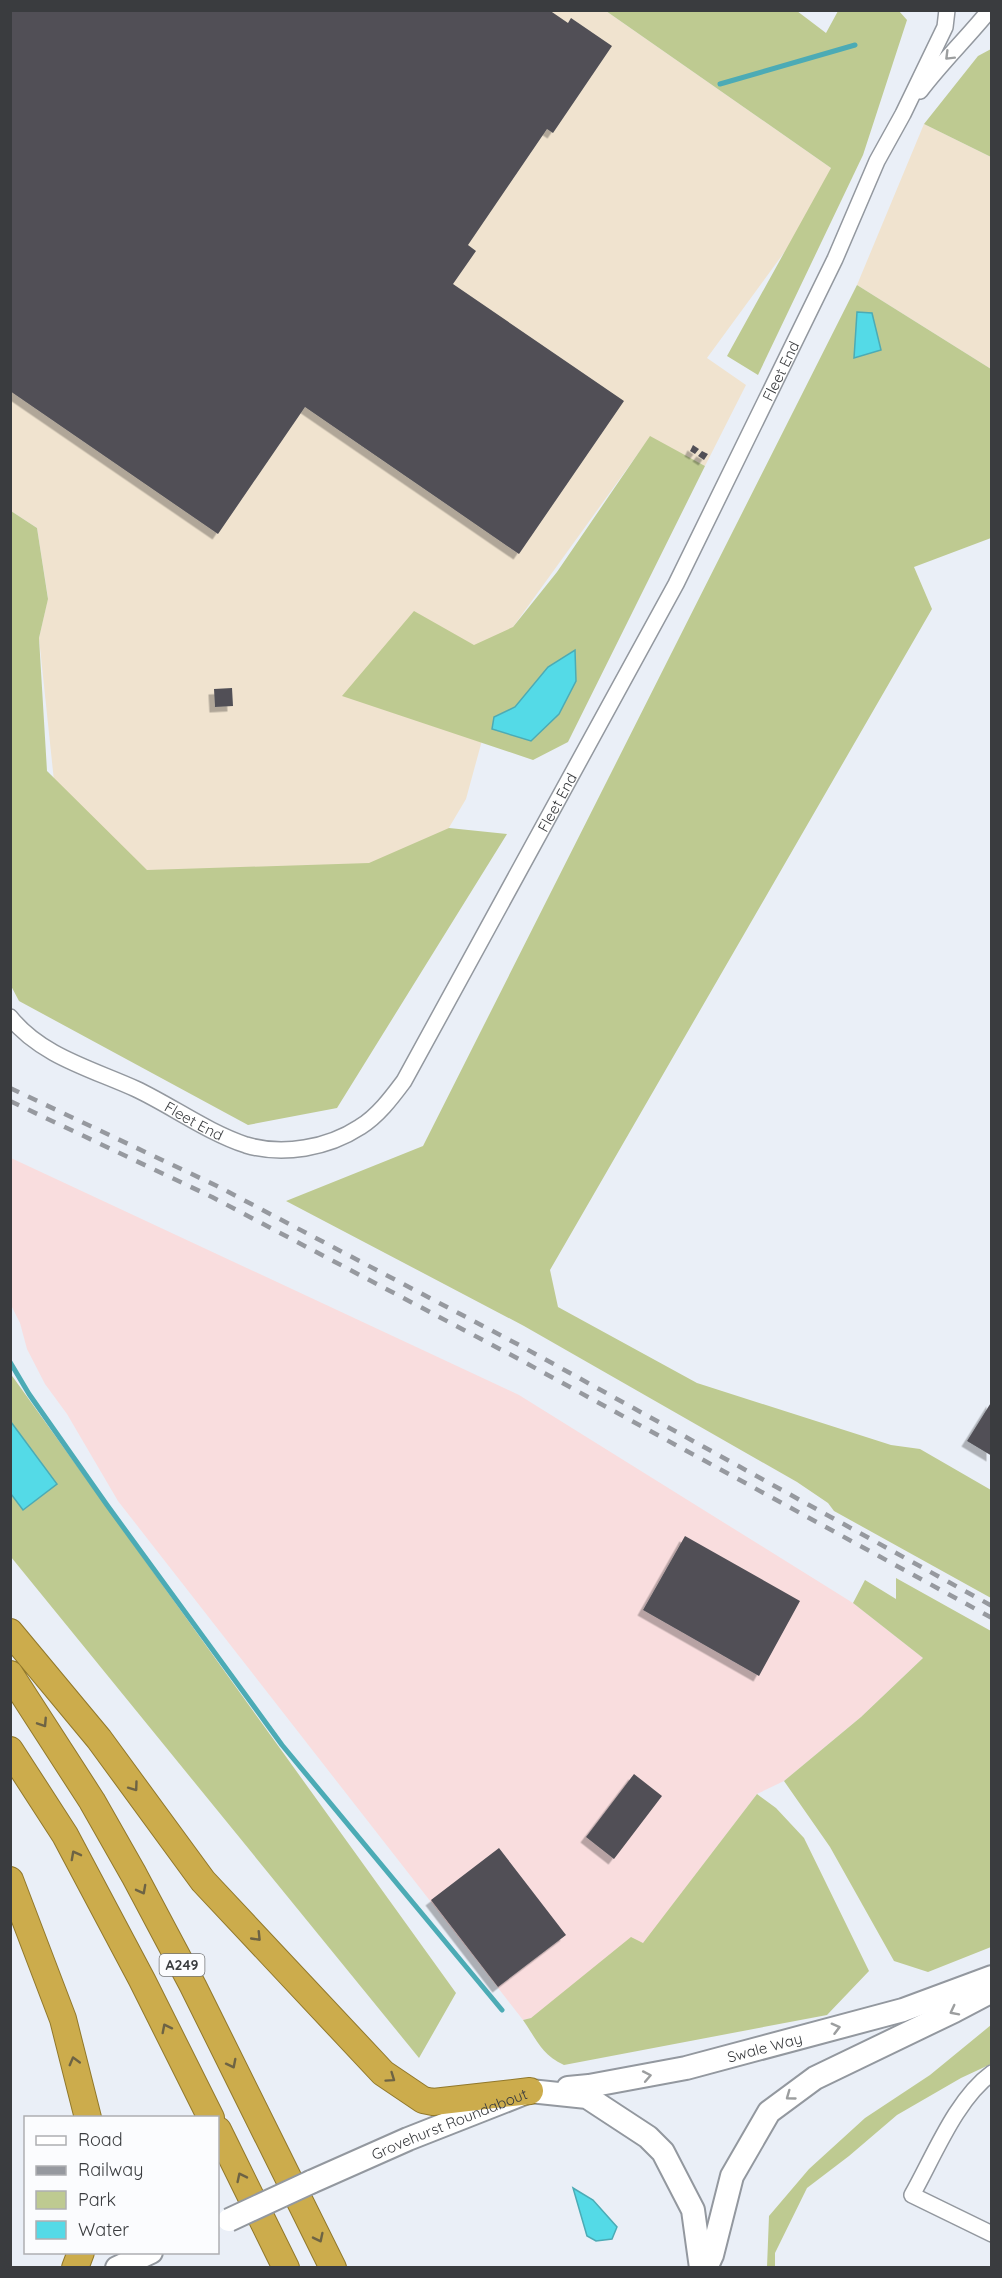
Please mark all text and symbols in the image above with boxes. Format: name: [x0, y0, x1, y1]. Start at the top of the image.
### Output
one-way arrow: [946, 48, 957, 59]
street label: Fleet End: [758, 338, 803, 404]
street label: Fleet End: [533, 769, 580, 835]
street label: Fleet End: [161, 1097, 227, 1144]
one-way arrow: [35, 1717, 47, 1727]
one-way arrow: [127, 1780, 138, 1791]
one-way arrow: [71, 1851, 82, 1861]
one-way arrow: [135, 1884, 146, 1895]
one-way arrow: [250, 1931, 261, 1941]
road number: A249: [160, 1954, 204, 1976]
one-way arrow: [950, 2004, 960, 2015]
one-way arrow: [162, 2023, 173, 2034]
one-way arrow: [830, 2023, 841, 2035]
street label: Swale Way: [725, 2028, 804, 2066]
one-way arrow: [69, 2056, 82, 2066]
one-way arrow: [224, 2057, 236, 2068]
one-way arrow: [641, 2070, 651, 2083]
one-way arrow: [385, 2071, 396, 2082]
street label: Grovehurst Roundabout: [368, 2084, 530, 2164]
one-way arrow: [785, 2089, 796, 2100]
legend: [24, 2116, 219, 2254]
text: Road: [78, 2128, 123, 2151]
text: Railway: [78, 2158, 144, 2181]
one-way arrow: [237, 2173, 249, 2184]
text: Park: [78, 2188, 116, 2211]
text: Water: [78, 2218, 129, 2241]
one-way arrow: [311, 2232, 323, 2243]

